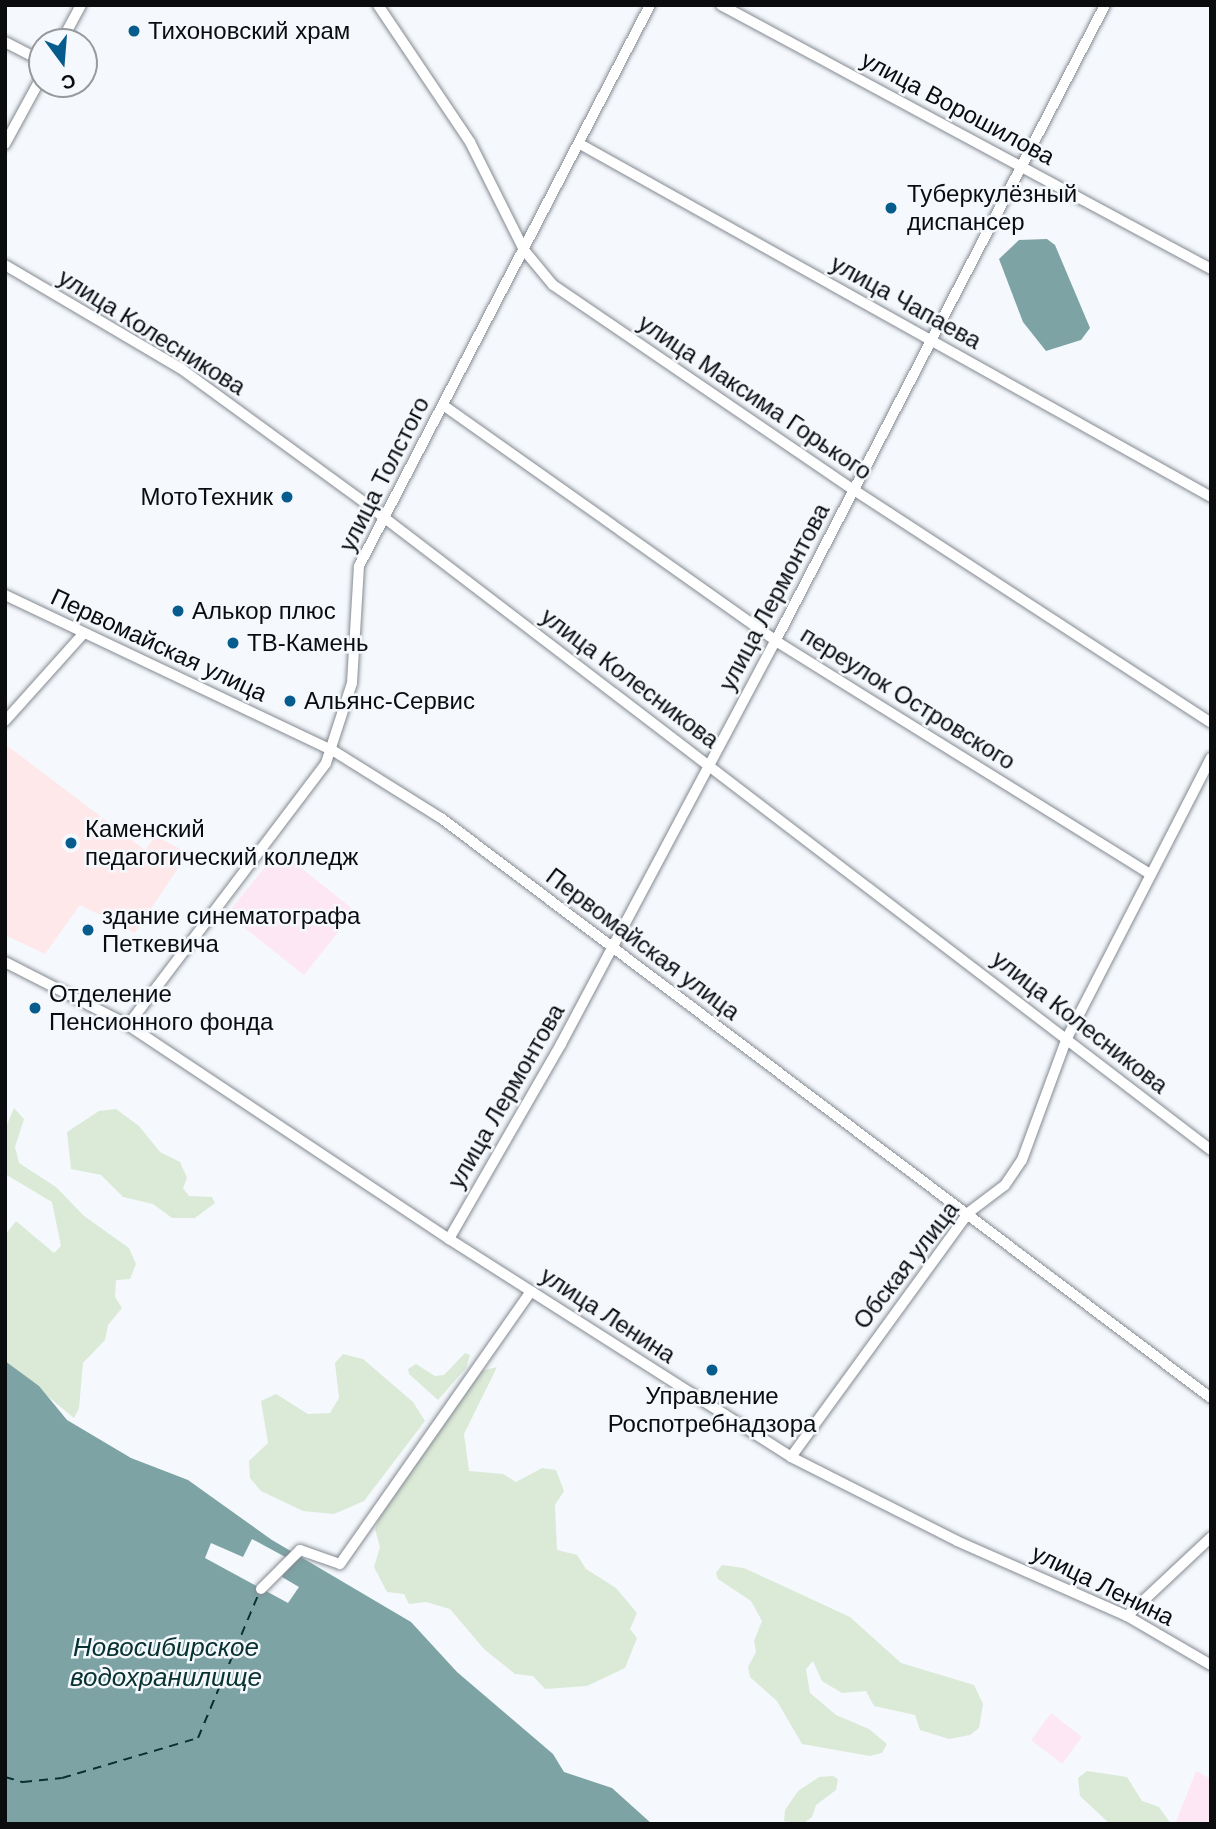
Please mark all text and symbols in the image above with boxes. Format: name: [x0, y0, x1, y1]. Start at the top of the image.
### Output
place label: Тихоновский храм: [148, 17, 350, 45]
marker: Тихоновский храм: [126, 23, 142, 39]
north arrow: [28, 28, 98, 98]
street label: улица Ворошилова: [856, 45, 1060, 171]
text: С: [59, 70, 78, 94]
place label: Туберкулёзный диспансер: [907, 180, 1077, 236]
marker: Туберкулёзный диспансер: [881, 198, 901, 218]
street label: улица Чапаева: [826, 249, 986, 355]
street label: улица Колесникова: [53, 263, 251, 401]
street label: улица Максима Горького: [633, 308, 877, 486]
street label: улица Толстого: [333, 392, 435, 556]
place label: МотоТехник: [141, 483, 273, 511]
marker: МотоТехник: [279, 489, 295, 505]
street label: улица Лермонтова: [712, 498, 836, 696]
street label: Первомайская улица: [46, 582, 272, 708]
place label: Алькор плюс: [192, 597, 336, 625]
street label: улица Колесникова: [535, 602, 725, 754]
marker: Алькор плюс: [170, 603, 186, 619]
street label: переулок Островского: [795, 620, 1021, 776]
place label: ТВ-Камень: [247, 629, 369, 657]
marker: ТВ-Камень: [225, 635, 241, 651]
place label: Альянс-Сервис: [304, 687, 475, 715]
marker: Альянс-Сервис: [282, 693, 298, 709]
place label: Каменский педагогический колледж: [85, 815, 358, 871]
marker: Каменский педагогический колледж: [63, 835, 79, 851]
street label: Первомайская улица: [540, 862, 746, 1026]
place label: здание синематографа Петкевича: [102, 902, 360, 958]
marker: здание синематографа Петкевича: [80, 922, 96, 938]
street label: улица Колесникова: [986, 944, 1174, 1100]
place label: Отделение Пенсионного фонда: [49, 980, 273, 1036]
street label: улица Лермонтова: [442, 999, 570, 1193]
marker: Отделение Пенсионного фонда: [27, 1000, 43, 1016]
street label: Обская улица: [847, 1195, 965, 1335]
street label: улица Ленина: [535, 1261, 681, 1369]
marker: Управление Роспотребнадзора: [704, 1362, 720, 1378]
place label: Управление Роспотребнадзора: [608, 1382, 816, 1438]
street label: улица Ленина: [1027, 1538, 1179, 1632]
water label: Новосибирское водохранилище: [70, 1632, 262, 1694]

